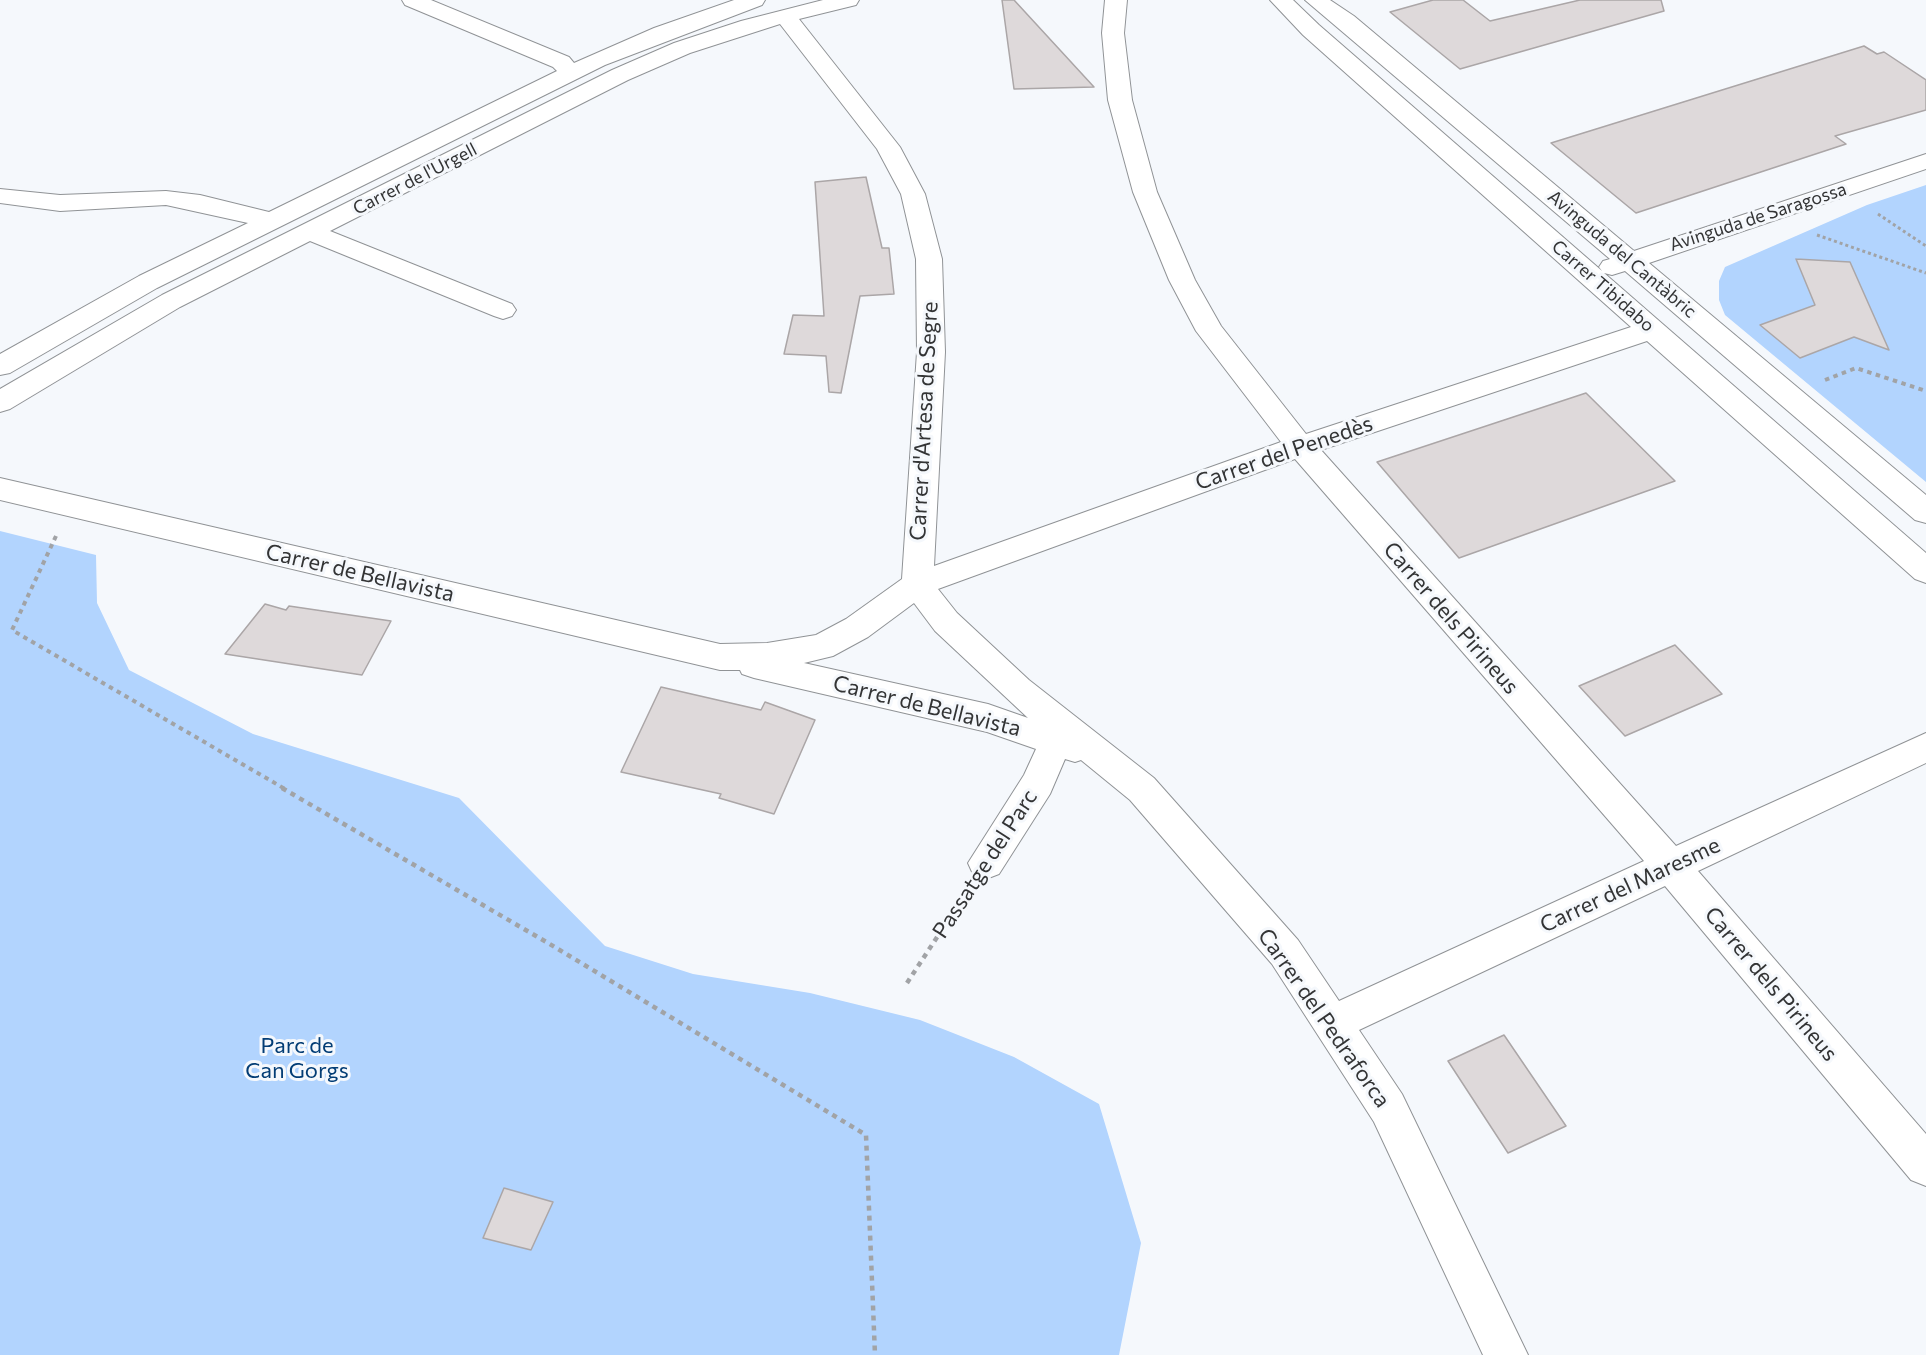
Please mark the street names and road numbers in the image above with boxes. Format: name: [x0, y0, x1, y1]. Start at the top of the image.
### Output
street label: Carrer de l'Urgell: [349, 138, 481, 220]
street label: Avinguda de Saragossa: [1667, 178, 1849, 256]
street label: Avinguda del Cantàbric: [1543, 186, 1701, 322]
street label: Carrer Tibidabo: [1547, 236, 1659, 336]
street label: Carrer d'Artesa de Segre: [905, 301, 943, 541]
street label: Carrer del Penedès: [1192, 410, 1376, 496]
street label: Carrer dels Pirineus: [1378, 537, 1524, 699]
street label: Carrer de Bellavista: [263, 538, 457, 608]
street label: Carrer de Bellavista: [830, 670, 1024, 742]
street label: Passatge del Parc: [927, 785, 1043, 943]
street label: Carrer del Maresme: [1536, 832, 1724, 938]
street label: Carrer dels Pirineus: [1699, 902, 1843, 1066]
street label: Carrer del Pedraforca: [1252, 923, 1396, 1113]

